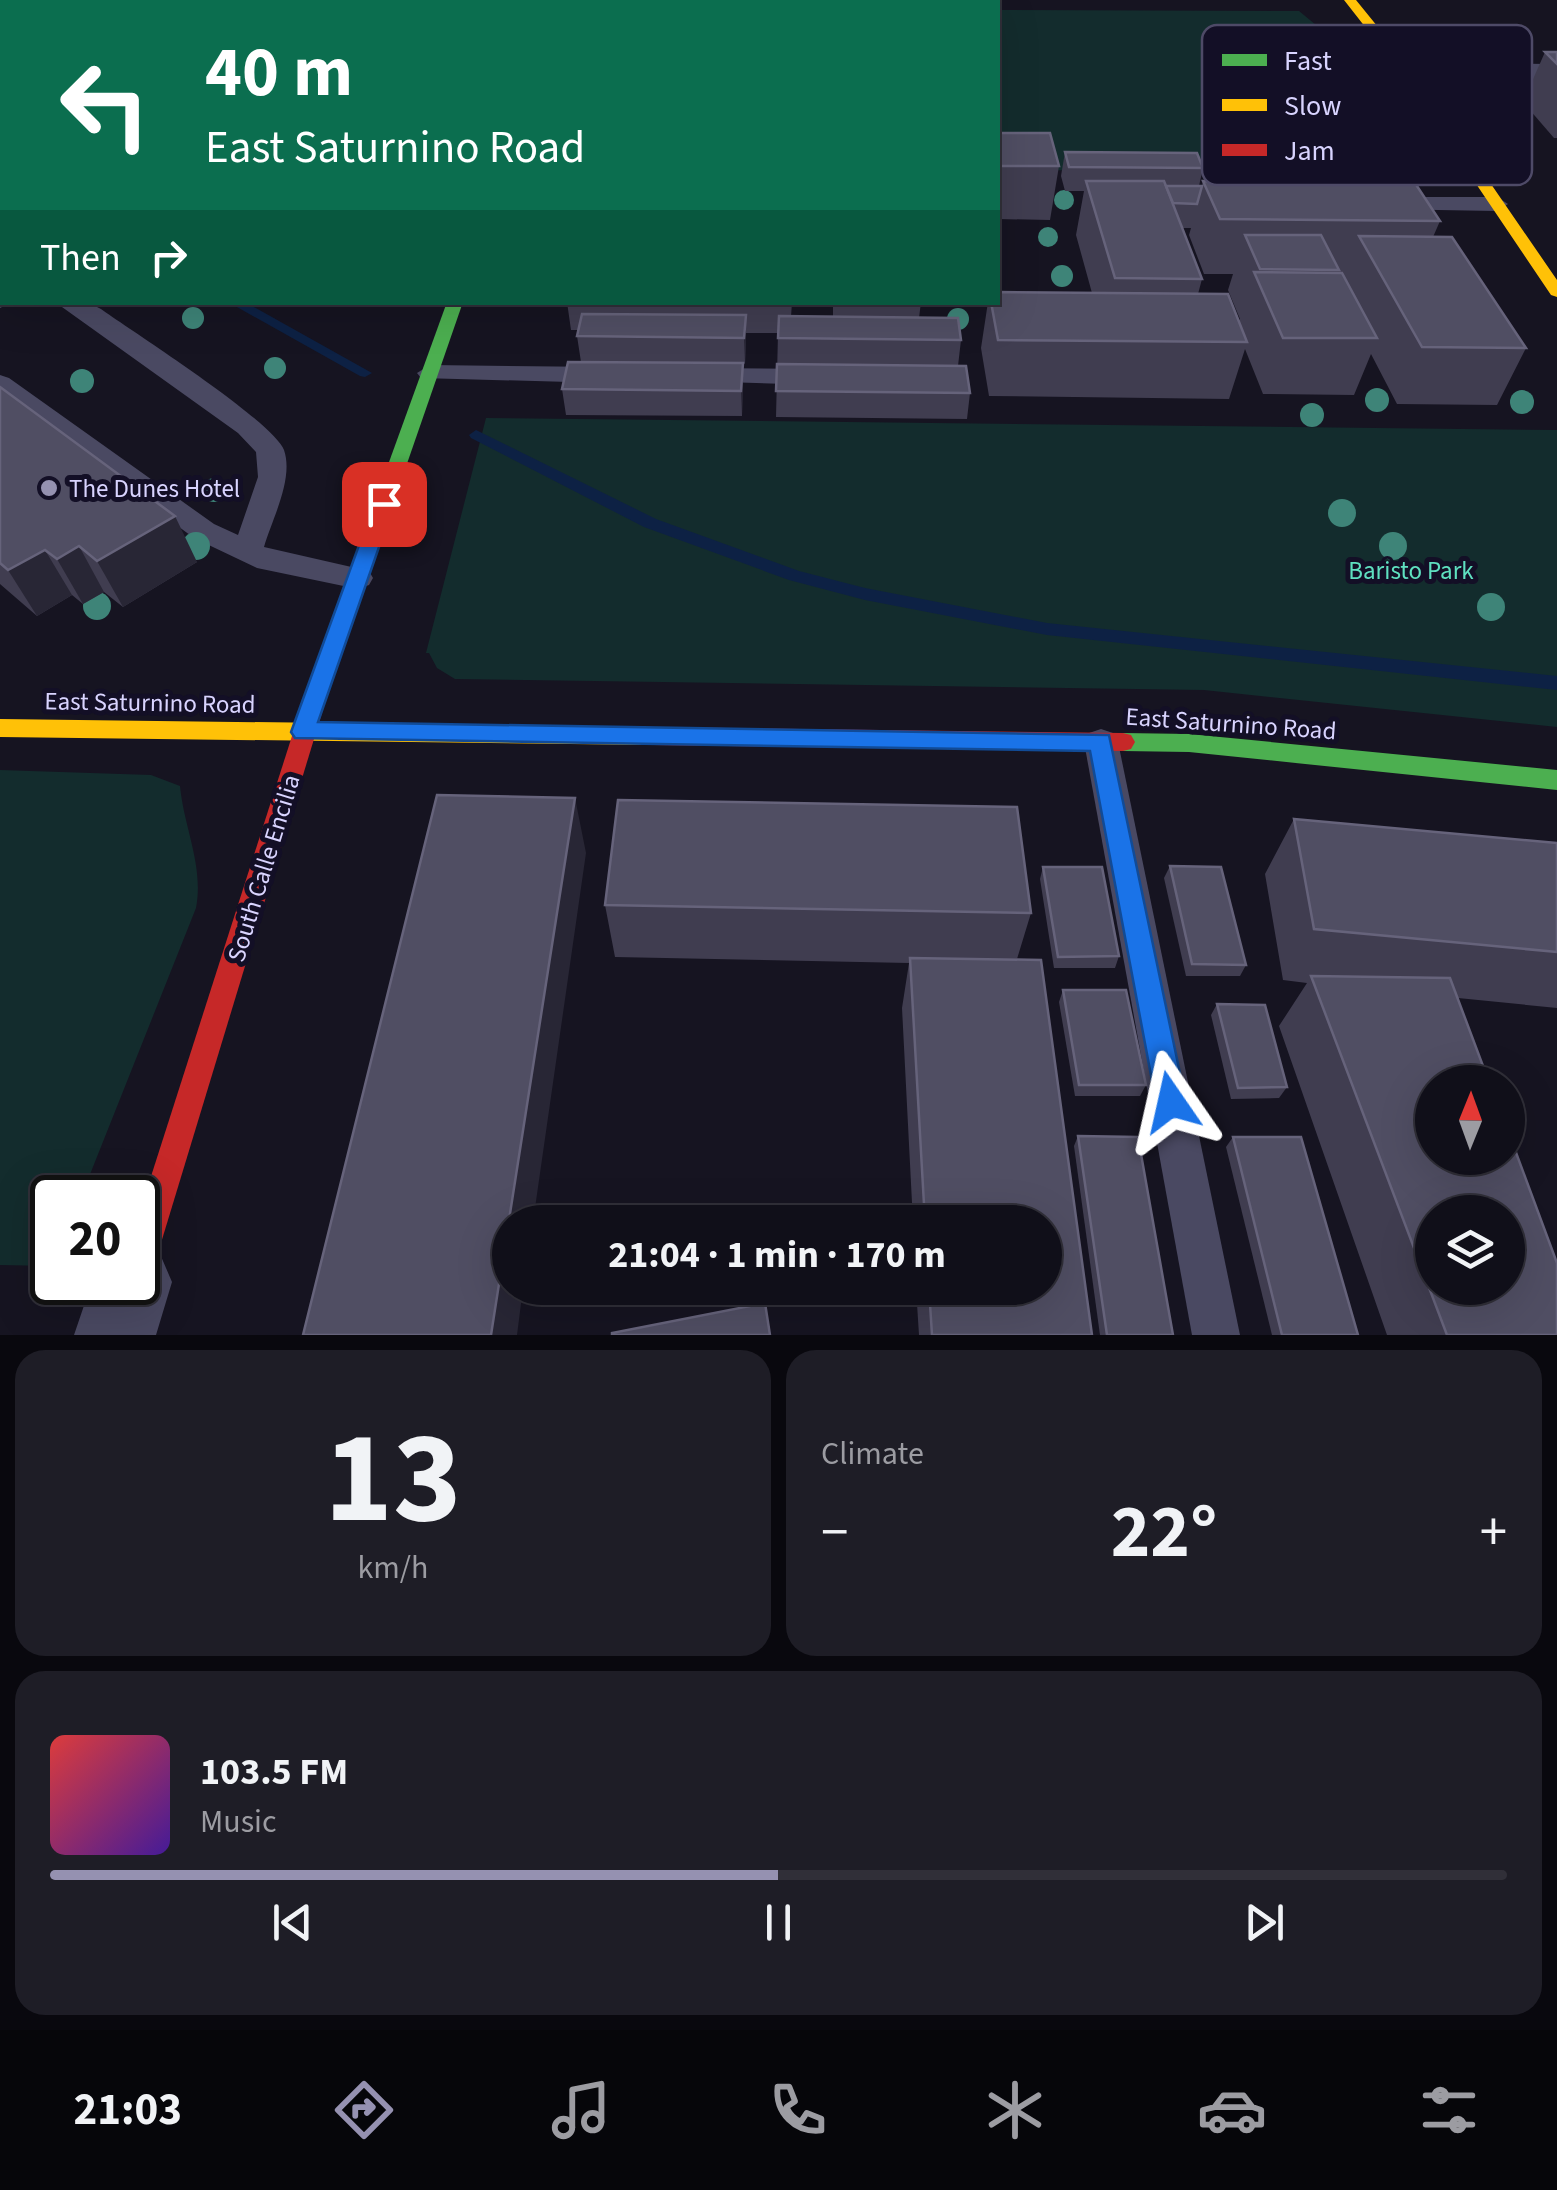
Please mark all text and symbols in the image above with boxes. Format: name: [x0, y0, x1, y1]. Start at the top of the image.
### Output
text: 40 m: [205, 23, 353, 123]
legend: [1202, 25, 1532, 185]
icon: left: [40, 40, 170, 170]
text: Fast: [1284, 41, 1332, 81]
text: Slow: [1284, 86, 1341, 126]
text: East Saturnino Road: [205, 116, 585, 180]
text: Jam: [1284, 131, 1335, 171]
icon: right: [141, 230, 196, 285]
text: Then: [40, 231, 121, 285]
pin: [342, 462, 427, 547]
place label: The Dunes Hotel: [69, 471, 240, 507]
marker: The Dunes Hotel: [38, 477, 60, 499]
icon: arrive: [357, 477, 412, 532]
park label: Baristo Park: [1348, 553, 1474, 589]
street label: East Saturnino Road: [44, 683, 256, 723]
street label: East Saturnino Road: [1124, 699, 1338, 749]
street label: South Calle Encilia: [218, 770, 310, 966]
position arrow: [1119, 1050, 1223, 1154]
north arrow: [1415, 1065, 1525, 1175]
map controls: [1415, 1065, 1525, 1305]
speed limit sign: 20: [30, 1175, 160, 1305]
button: layers: [1415, 1195, 1525, 1305]
text: 21:04 · 1 min · 170 m: [608, 1228, 946, 1282]
text: 13: [324, 1387, 462, 1572]
text: Climate: [821, 1431, 924, 1477]
text: 22°: [1111, 1479, 1217, 1586]
text: −: [821, 1494, 848, 1572]
text: +: [1480, 1494, 1507, 1572]
text: km/h: [358, 1545, 428, 1591]
text: 103.5 FM: [200, 1745, 348, 1799]
text: Music: [200, 1799, 277, 1845]
icon: previous: [265, 1895, 320, 1950]
icon: pause: [751, 1895, 806, 1950]
icon: next: [1237, 1895, 1292, 1950]
icon: directions: [329, 2075, 399, 2145]
icon: music: [546, 2075, 616, 2145]
icon: phone: [763, 2075, 833, 2145]
icon: climate: [980, 2075, 1050, 2145]
icon: car: [1197, 2075, 1267, 2145]
icon: filters: [1414, 2075, 1484, 2145]
text: 21:03: [73, 2078, 182, 2142]

